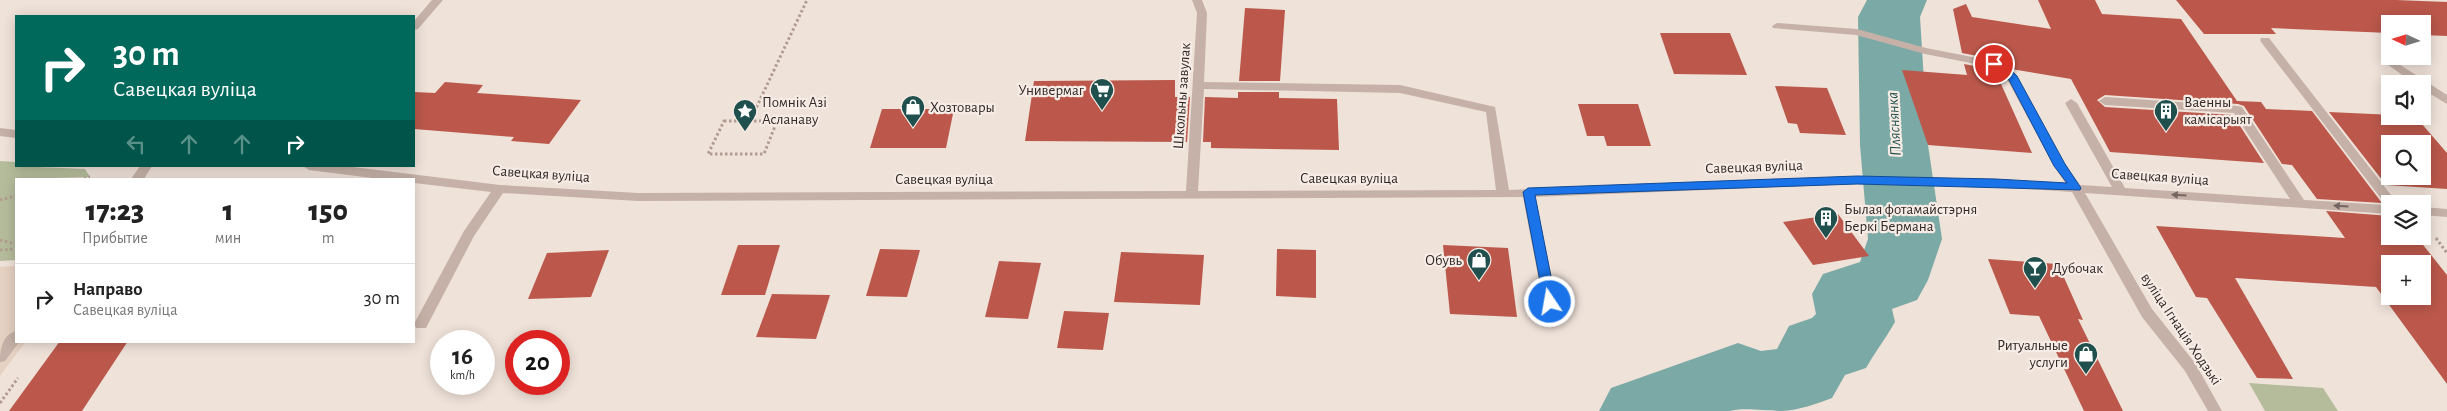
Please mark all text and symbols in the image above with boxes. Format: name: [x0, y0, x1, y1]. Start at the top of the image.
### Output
north arrow: [2381, 15, 2431, 65]
map controls: [2381, 15, 2431, 305]
icon: right: [30, 35, 95, 100]
text: 30 m: [113, 37, 180, 72]
street label: Школьны завулак: [1171, 42, 1193, 150]
pin: [1973, 43, 2015, 85]
icon: arrive: [1980, 50, 2008, 78]
button: sound: [2381, 75, 2431, 125]
supermarket icon: Универмаг: [1089, 77, 1115, 111]
text: Савецкая вуліца: [113, 78, 257, 100]
place label: Универмаг: [1018, 83, 1085, 98]
water label: Пляснянка: [1884, 91, 1904, 156]
shop icon: Хозтовары: [900, 94, 926, 128]
place label: Помнік Азі Асланаву: [762, 95, 827, 127]
place label: Ваенны камісарыят: [2184, 95, 2252, 127]
place icon: Помнік Азі Асланаву: [732, 98, 758, 132]
building icon: Ваенны камісарыят: [2153, 98, 2179, 132]
place label: Хозтовары: [930, 100, 995, 115]
icon: left: [122, 130, 150, 158]
icon: ahead: [175, 130, 203, 158]
icon: ahead: [228, 130, 256, 158]
icon: right: [281, 130, 309, 158]
button: search: [2381, 135, 2431, 185]
street label: Савецкая вуліца: [1705, 158, 1803, 176]
street label: Савецкая вуліца: [492, 163, 591, 185]
street label: Савецкая вуліца: [2111, 166, 2210, 188]
street label: Савецкая вуліца: [1300, 171, 1398, 186]
street label: Савецкая вуліца: [895, 172, 993, 187]
one-way arrow: [2171, 190, 2187, 198]
button: layers: [2381, 195, 2431, 245]
text: 17:23: [86, 196, 144, 226]
text: 1: [223, 196, 234, 226]
text: 150: [308, 196, 348, 226]
place label: Былая фотамайстэрня Беркі Бермана: [1844, 202, 1977, 234]
one-way arrow: [2333, 202, 2349, 210]
building icon: Былая фотамайстэрня Беркі Бермана: [1813, 205, 1839, 239]
text: Прибытие: [82, 230, 148, 246]
text: мин: [215, 230, 241, 246]
text: m: [322, 230, 335, 246]
shop icon: Обувь: [1466, 247, 1492, 281]
place label: Обувь: [1425, 253, 1463, 268]
bar icon: Дубочак: [2022, 255, 2048, 289]
button: +: [2381, 255, 2431, 305]
place label: Дубочак: [2052, 261, 2103, 276]
street label: вуліца Ігнація Ходзькі: [2138, 270, 2224, 388]
position arrow: [1523, 275, 1575, 327]
text: Направо: [73, 280, 143, 299]
icon: right: [30, 285, 58, 313]
text: 30 m: [364, 289, 400, 308]
text: Савецкая вуліца: [73, 302, 178, 318]
speed limit sign: 20: [505, 330, 570, 395]
place label: Ритуальные услуги: [1997, 338, 2068, 370]
shop icon: Ритуальные услуги: [2073, 341, 2099, 375]
text: 16: [452, 344, 473, 369]
text: km/h: [450, 369, 475, 381]

